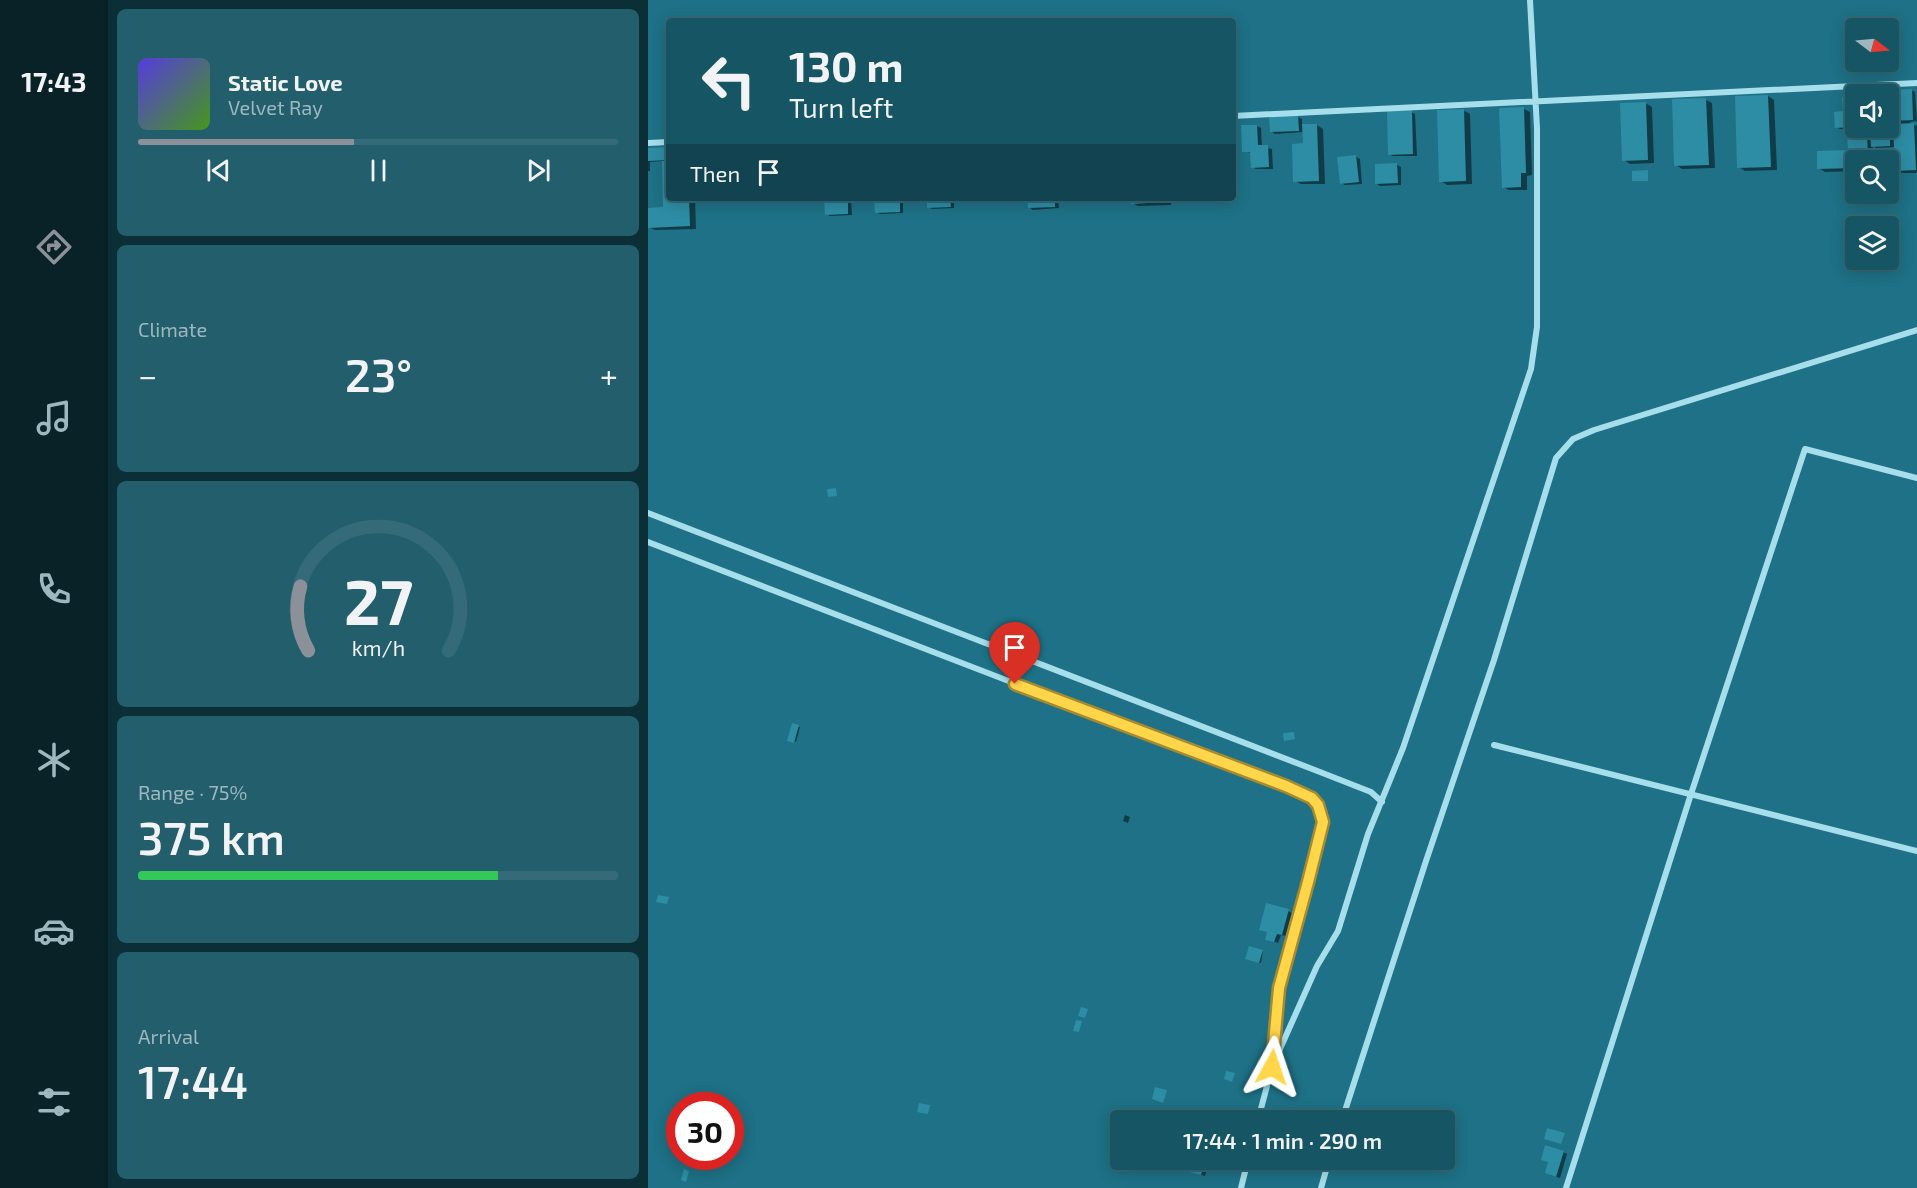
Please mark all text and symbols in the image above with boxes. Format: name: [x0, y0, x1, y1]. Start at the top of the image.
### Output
north arrow: [1845, 18, 1899, 72]
map controls: [1845, 18, 1899, 270]
text: 130 m: [789, 40, 904, 90]
icon: left: [690, 42, 768, 120]
text: 17:43: [21, 65, 87, 97]
text: Static Love: [228, 69, 343, 95]
button: sound: [1845, 84, 1899, 138]
text: Turn left: [789, 91, 893, 123]
text: Velvet Ray: [228, 95, 323, 119]
button: search: [1845, 150, 1899, 204]
icon: previous: [202, 154, 235, 187]
icon: pause: [362, 154, 395, 187]
icon: next: [522, 154, 555, 187]
icon: arrive: [752, 156, 785, 189]
text: Then: [690, 160, 740, 186]
button: layers: [1845, 216, 1899, 270]
icon: directions: [33, 226, 75, 268]
text: Climate: [138, 317, 207, 341]
text: 23°: [345, 347, 412, 401]
text: −: [138, 355, 157, 395]
text: +: [600, 355, 618, 395]
icon: music: [33, 397, 75, 439]
text: 27: [343, 563, 413, 638]
icon: phone: [33, 568, 75, 610]
pin: [989, 622, 1040, 684]
icon: arrive: [998, 631, 1031, 664]
text: km/h: [351, 635, 405, 660]
icon: climate: [33, 739, 75, 781]
text: Range · 75%: [138, 780, 247, 804]
text: 375 km: [138, 810, 285, 864]
icon: car: [33, 910, 75, 952]
text: Arrival: [138, 1024, 199, 1048]
position arrow: [1240, 1035, 1304, 1099]
text: 17:44: [138, 1054, 248, 1108]
icon: filters: [33, 1081, 75, 1123]
speed limit sign: 30: [666, 1092, 744, 1170]
text: 17:44 · 1 min · 290 m: [1183, 1127, 1382, 1153]

